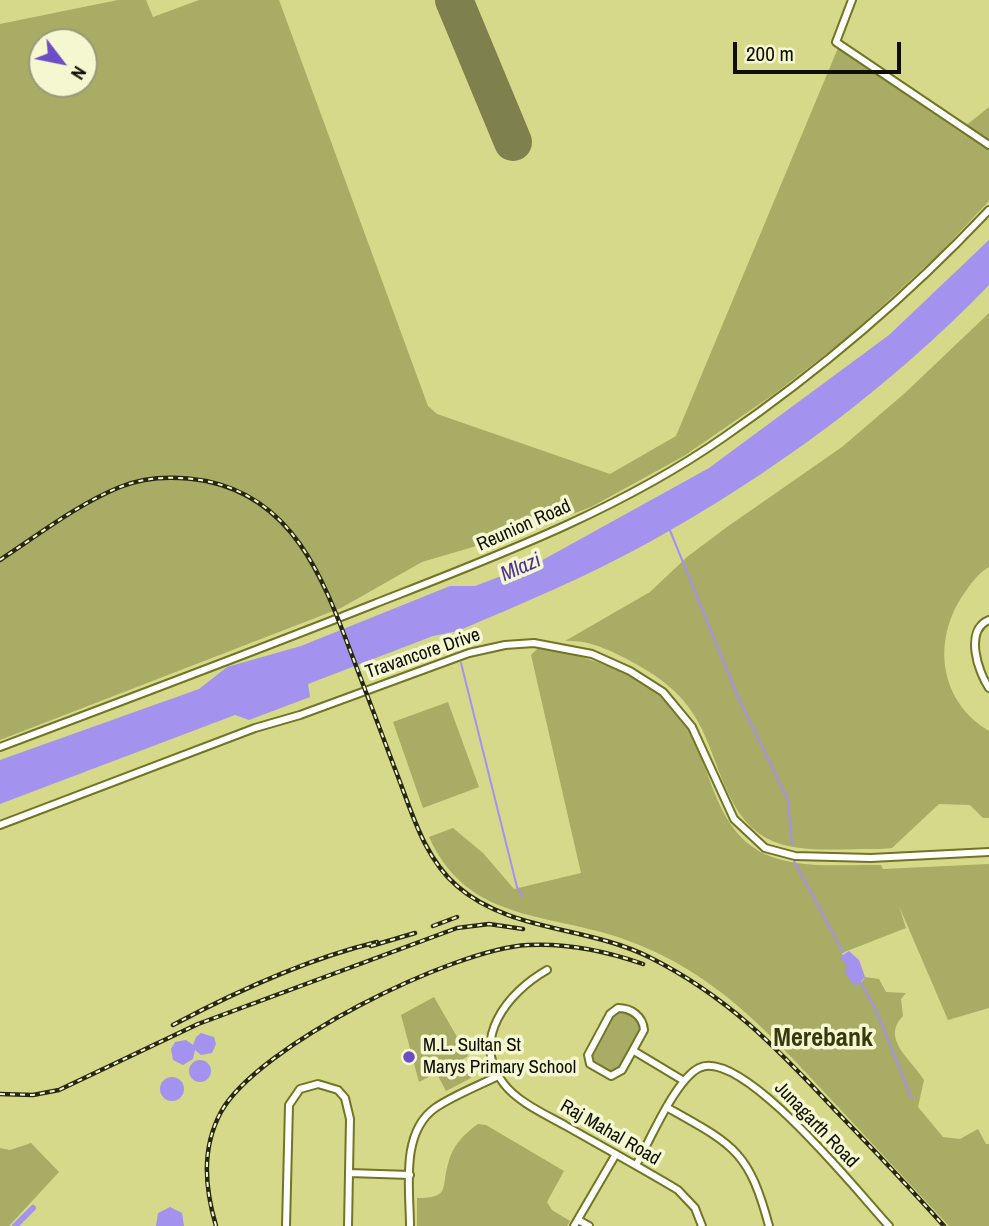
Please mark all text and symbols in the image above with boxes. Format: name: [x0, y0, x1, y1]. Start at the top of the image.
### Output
north arrow: [28, 28, 98, 98]
scale bar: [737, 28, 905, 72]
text: 200 m: [746, 39, 794, 68]
text: N: [65, 61, 93, 85]
street label: Reunion Road: [473, 495, 575, 557]
water label: Mlazi: [497, 548, 545, 588]
street label: Travancore Drive: [363, 624, 483, 684]
district label: Merebank: [773, 1023, 873, 1055]
place label: M.L. Sultan St Marys Primary School: [423, 1035, 576, 1079]
marker: M.L. Sultan St Marys Primary School: [401, 1049, 417, 1065]
street label: Junagarth Road: [769, 1077, 863, 1173]
street label: Raj Mahal Road: [556, 1095, 664, 1171]

